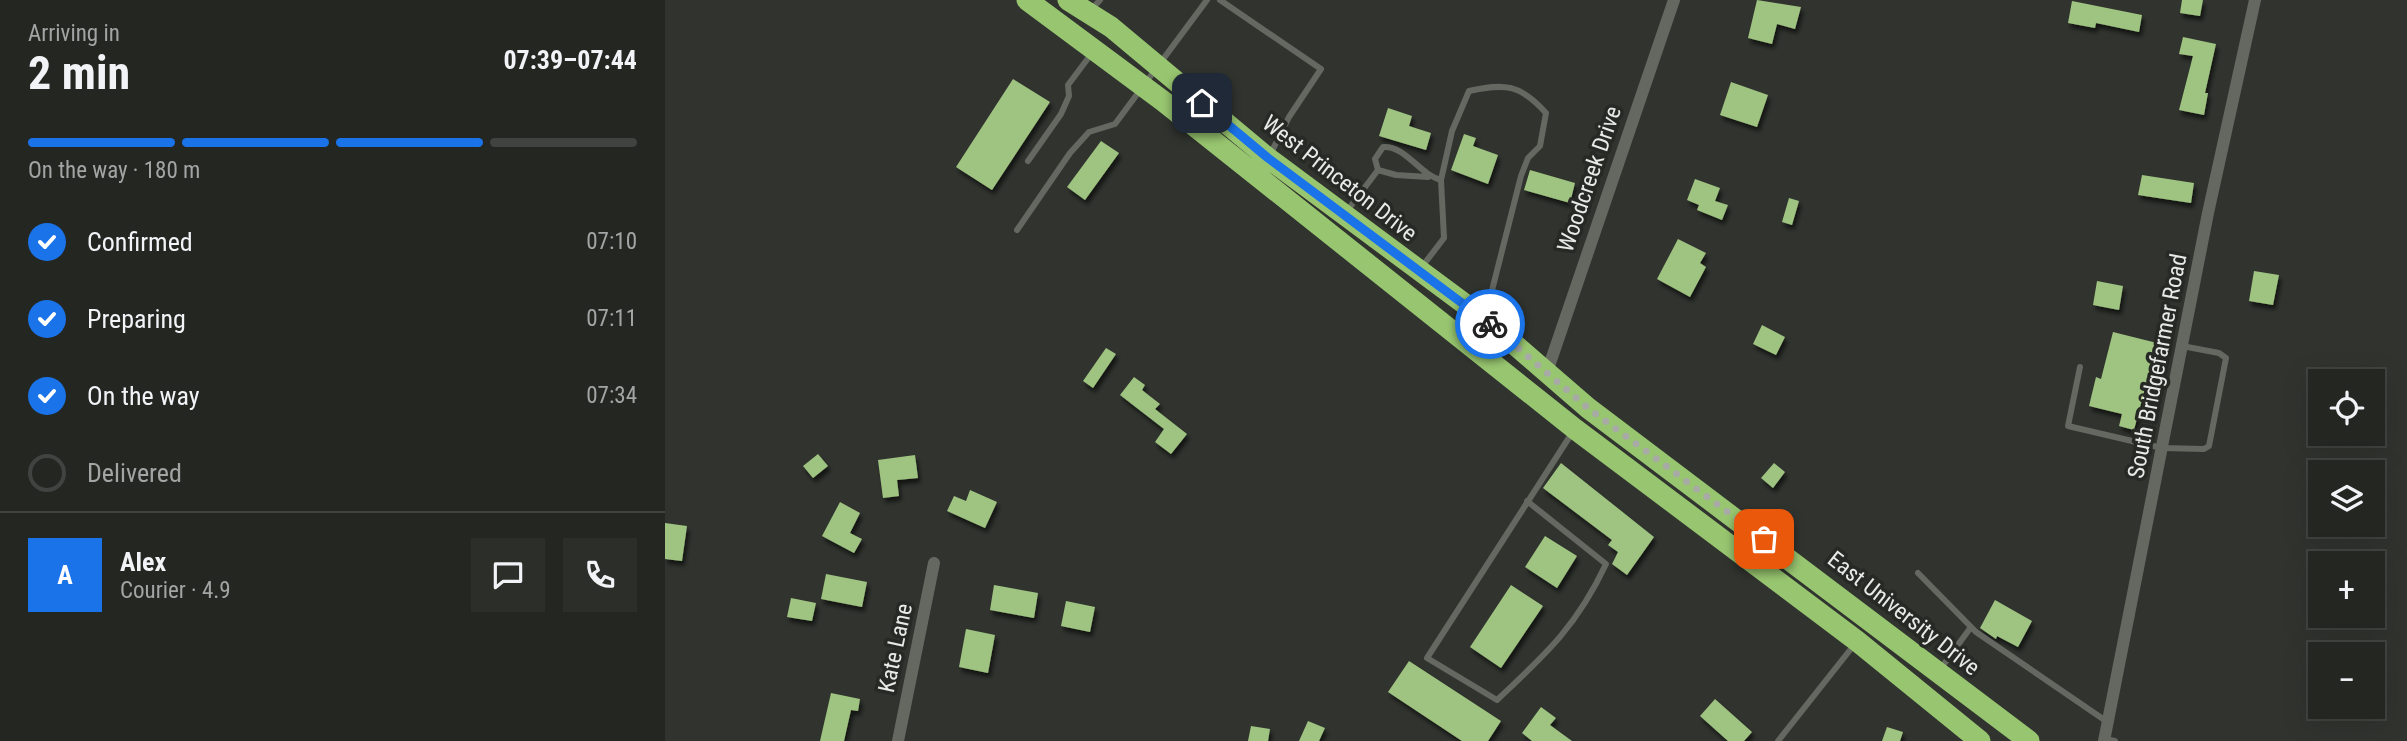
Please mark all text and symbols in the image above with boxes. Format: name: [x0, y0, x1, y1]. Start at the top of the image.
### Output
text: Arriving in: [28, 20, 120, 47]
text: 07:39–07:44: [503, 45, 637, 75]
text: 2 min: [28, 46, 130, 100]
pin: [1172, 73, 1232, 133]
icon: home: [1183, 84, 1221, 122]
street label: Woodcreek Drive: [1552, 103, 1627, 256]
street label: West Princeton Drive: [1257, 110, 1422, 247]
text: On the way · 180 m: [28, 157, 200, 184]
icon: check: [28, 223, 66, 261]
text: Confirmed: [87, 227, 193, 257]
text: 07:10: [586, 228, 637, 255]
street label: South Bridgefarmer Road: [2122, 252, 2192, 481]
courier: [1455, 289, 1525, 359]
icon: check: [28, 300, 66, 338]
text: Preparing: [87, 304, 186, 334]
text: 07:11: [586, 305, 637, 332]
icon: bike: [1471, 305, 1509, 343]
map controls: [2308, 369, 2385, 719]
button: locate: [2308, 369, 2385, 446]
icon: check: [28, 377, 66, 415]
text: On the way: [87, 381, 200, 411]
text: 07:34: [586, 382, 637, 409]
text: Delivered: [87, 458, 182, 488]
button: layers: [2308, 460, 2385, 537]
pin: [1734, 509, 1794, 569]
icon: bag: [1745, 520, 1783, 558]
button: chat: [471, 538, 545, 612]
button: phone: [563, 538, 637, 612]
street label: East University Drive: [1822, 546, 1985, 681]
text: Alex: [120, 547, 166, 577]
button: +: [2308, 551, 2385, 628]
text: A: [57, 560, 73, 590]
text: Courier · 4.9: [120, 577, 231, 604]
street label: Kate Lane: [873, 601, 918, 695]
button: −: [2308, 642, 2385, 719]

